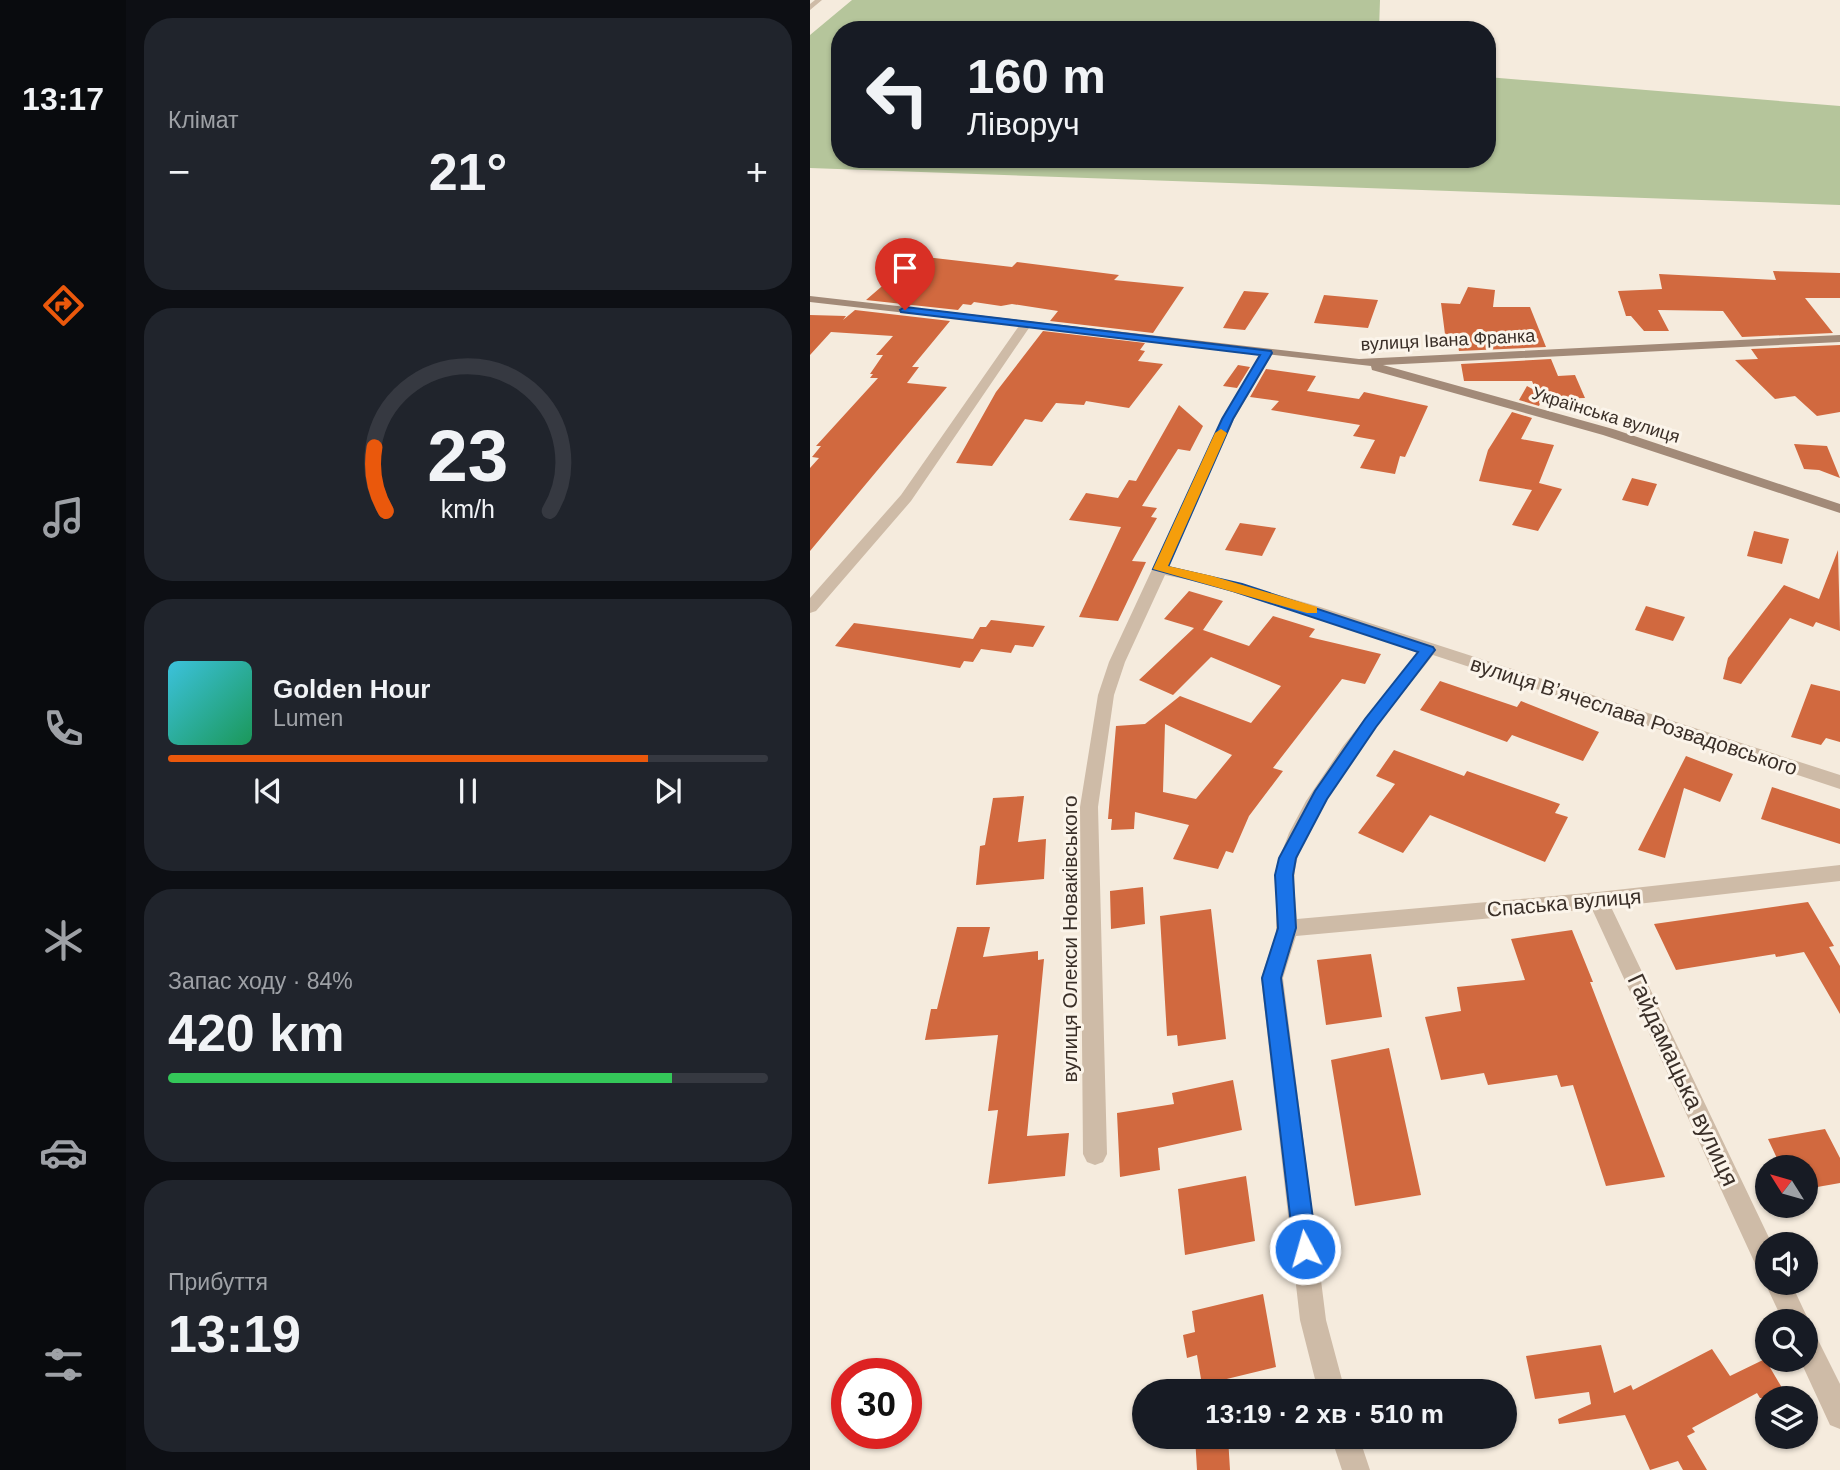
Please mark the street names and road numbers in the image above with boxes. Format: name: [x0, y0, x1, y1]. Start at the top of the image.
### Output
street label: вулиця Івана Франка: [1360, 325, 1537, 355]
street label: Українська вулиця: [1530, 383, 1682, 447]
street label: вулиця Вʼячеслава Розвадовського: [1468, 652, 1801, 779]
street label: вулиця Олекси Новаківського: [1058, 795, 1081, 1083]
street label: Спаська вулиця: [1486, 884, 1642, 921]
street label: Гайдамацька вулиця: [1622, 970, 1744, 1190]

